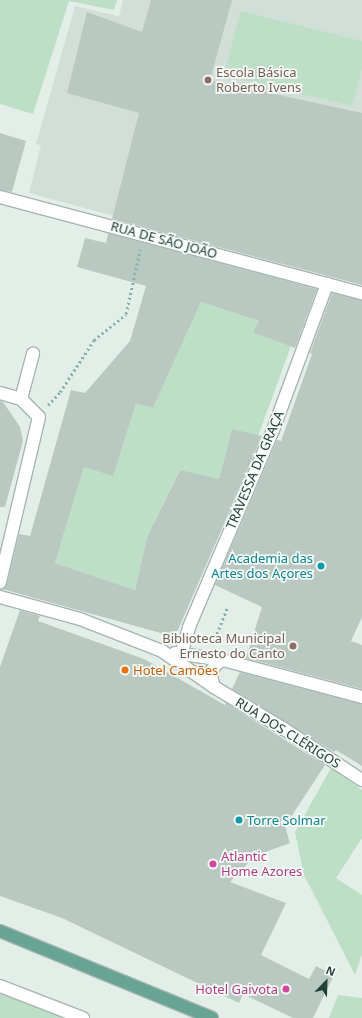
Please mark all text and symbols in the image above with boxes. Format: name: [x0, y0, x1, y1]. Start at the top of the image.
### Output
place label: Escola Básica Roberto Ivens: [216, 65, 301, 96]
marker: Escola Básica Roberto Ivens: [203, 75, 213, 85]
street label: RUA DE SÃO JOÃO: [109, 218, 219, 262]
street label: TRAVESSA DA GRAÇA: [223, 408, 287, 532]
place label: Academia das Artes dos Açores: [211, 551, 313, 582]
marker: Academia das Artes dos Açores: [316, 561, 326, 571]
place label: Biblioteca Municipal Ernesto do Canto: [162, 631, 285, 662]
marker: Biblioteca Municipal Ernesto do Canto: [288, 641, 298, 651]
place label: Hotel Camões: [133, 662, 218, 678]
marker: Hotel Camões: [120, 665, 130, 675]
street label: RUA DOS CLÉRIGOS: [233, 694, 343, 772]
place label: Torre Solmar: [247, 812, 326, 828]
marker: Torre Solmar: [234, 815, 244, 825]
place label: Atlantic Home Azores: [221, 849, 302, 880]
marker: Atlantic Home Azores: [208, 859, 218, 869]
north arrow: [306, 962, 346, 1002]
text: N: [324, 962, 338, 979]
place label: Hotel Gaivota: [195, 981, 278, 997]
marker: Hotel Gaivota: [281, 984, 291, 994]

